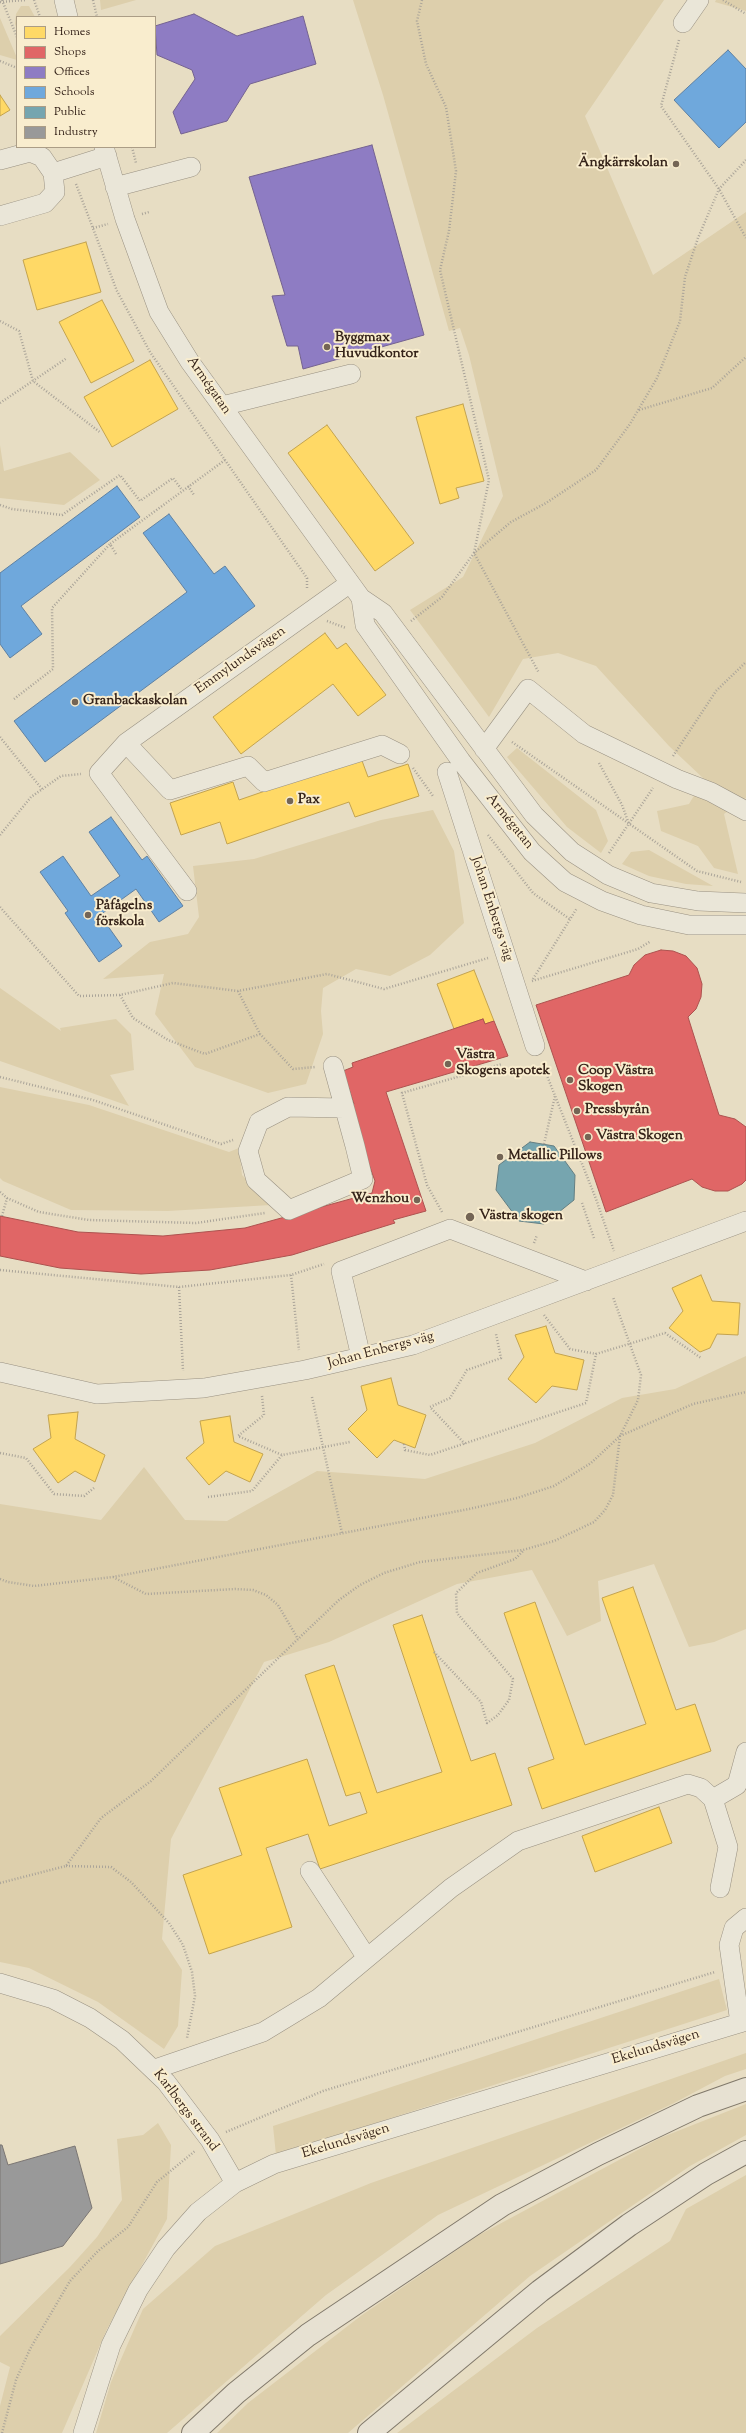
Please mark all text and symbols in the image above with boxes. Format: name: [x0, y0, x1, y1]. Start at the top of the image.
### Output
legend: [16, 16, 156, 148]
text: Homes: [54, 23, 90, 41]
text: Shops: [54, 43, 86, 61]
text: Offices: [54, 63, 90, 81]
text: Schools: [54, 83, 95, 101]
text: Public: [54, 103, 86, 121]
text: Industry: [54, 123, 98, 141]
place label: Ängkärrskolan: [578, 156, 668, 172]
marker: Ängkärrskolan: [671, 159, 681, 169]
place label: Byggmax Huvudkontor: [335, 331, 418, 364]
marker: Byggmax Huvudkontor: [322, 342, 332, 352]
street label: Armégatan: [182, 354, 234, 418]
street label: Emmylundsvägen: [193, 624, 289, 698]
place label: Granbackaskolan: [83, 694, 188, 710]
marker: Granbackaskolan: [70, 697, 80, 707]
street label: Armégatan: [481, 791, 537, 853]
place label: Pax: [298, 793, 320, 809]
marker: Pax: [285, 796, 295, 806]
street label: Johan Enbergs väg: [466, 854, 516, 964]
place label: Påfågelns förskola: [96, 899, 152, 932]
marker: Påfågelns förskola: [83, 910, 93, 920]
place label: Västra Skogens apotek: [456, 1048, 550, 1080]
marker: Västra Skogens apotek: [443, 1059, 453, 1069]
place label: Coop Västra Skogen: [578, 1064, 654, 1096]
marker: Coop Västra Skogen: [565, 1075, 575, 1085]
place label: Pressbyrån: [585, 1103, 650, 1119]
marker: Pressbyrån: [572, 1106, 582, 1116]
place label: Västra Skogen: [596, 1129, 683, 1145]
marker: Västra Skogen: [583, 1132, 593, 1142]
place label: Metallic Pillows: [508, 1149, 602, 1165]
marker: Metallic Pillows: [495, 1152, 505, 1162]
place label: Wenzhou: [351, 1192, 409, 1208]
marker: Wenzhou: [412, 1195, 422, 1205]
place label: Västra skogen: [479, 1209, 563, 1225]
marker: Västra skogen: [464, 1211, 476, 1223]
street label: Johan Enbergs väg: [326, 1329, 436, 1373]
street label: Ekelundsvägen: [610, 2027, 702, 2069]
street label: Karlbergs strand: [149, 2067, 221, 2155]
street label: Ekelundsvägen: [300, 2121, 392, 2163]

